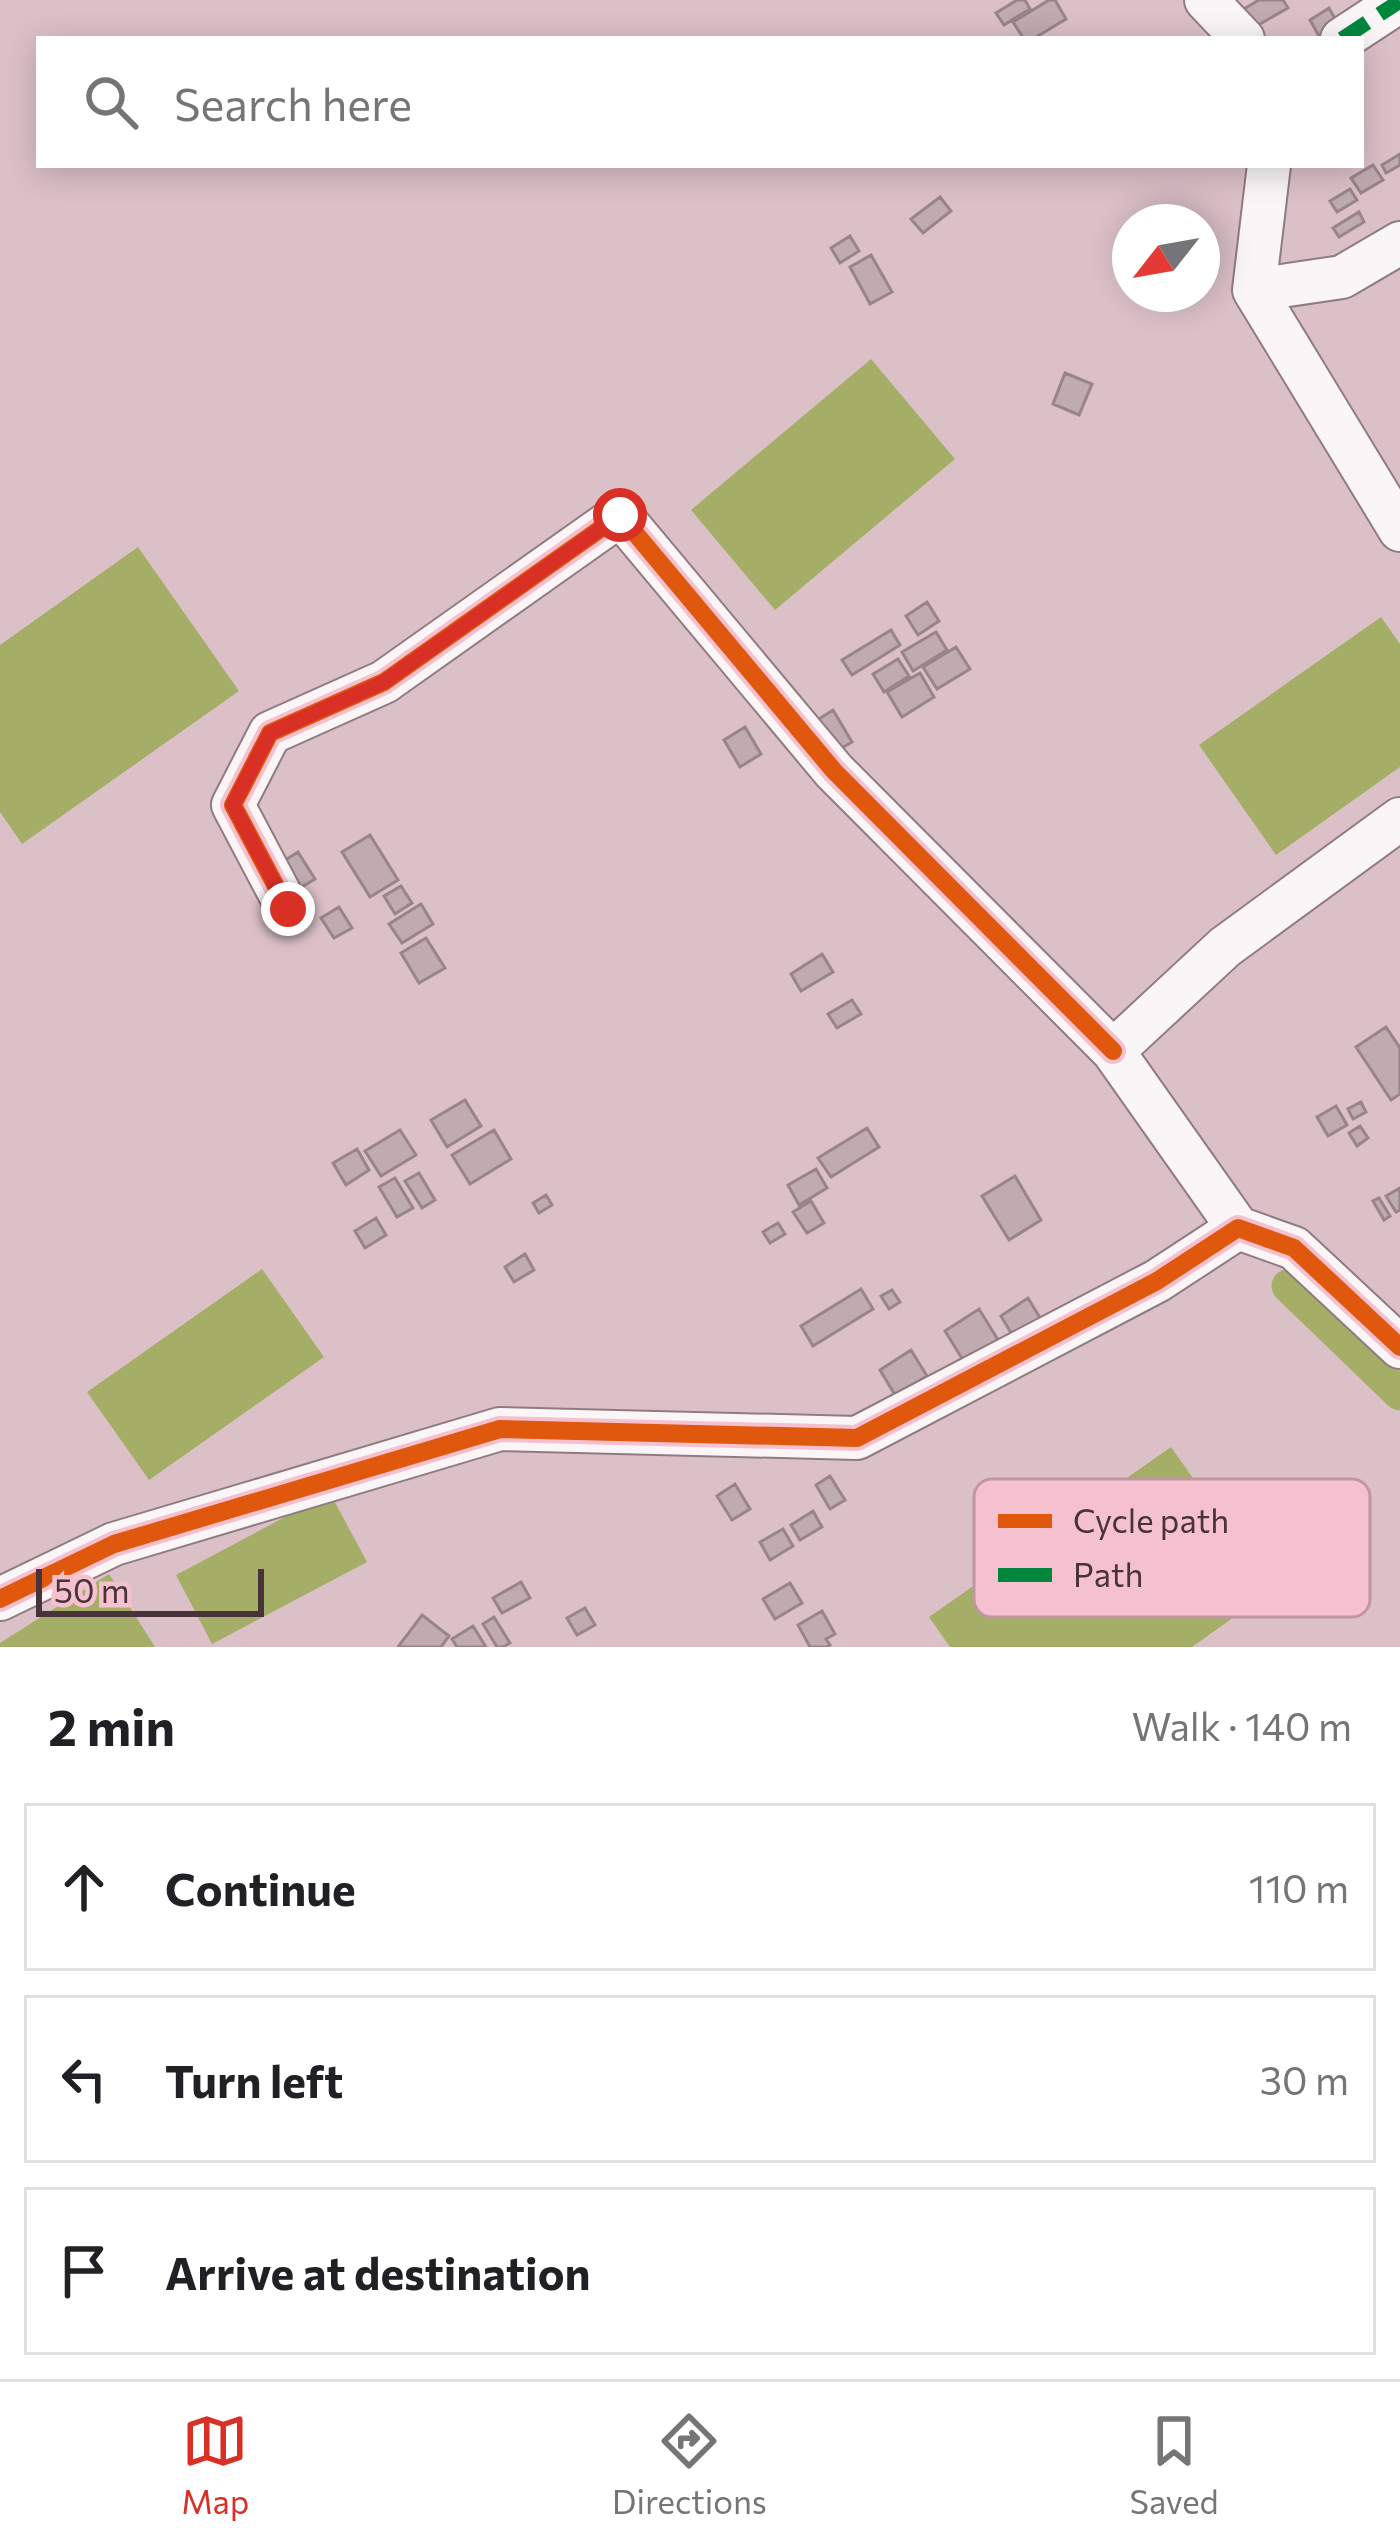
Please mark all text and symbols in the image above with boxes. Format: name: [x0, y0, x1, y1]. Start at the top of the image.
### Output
search box: [36, 36, 1364, 168]
icon: search: [78, 69, 144, 135]
text: Search here: [174, 75, 412, 130]
north arrow: [1112, 204, 1220, 312]
route start: [593, 488, 647, 542]
route end: [261, 882, 315, 936]
legend: [974, 1479, 1370, 1617]
text: Cycle path: [1073, 1499, 1229, 1540]
text: Path: [1073, 1553, 1143, 1594]
scale bar: [36, 1563, 264, 1616]
text: 50 m: [54, 1569, 130, 1610]
text: 2 min: [48, 1694, 175, 1757]
text: Walk · 140 m: [1132, 1701, 1352, 1749]
icon: ahead: [51, 1854, 117, 1920]
text: Continue: [165, 1860, 356, 1915]
text: 110 m: [1249, 1863, 1349, 1911]
icon: left: [51, 2046, 117, 2112]
text: Turn left: [165, 2052, 343, 2107]
text: 30 m: [1260, 2055, 1349, 2103]
icon: arrive: [51, 2238, 117, 2304]
text: Arrive at destination: [165, 2244, 591, 2299]
tab: Map: [181, 2408, 249, 2521]
tab: Directions: [612, 2408, 767, 2521]
tab: Saved: [1130, 2408, 1219, 2521]

